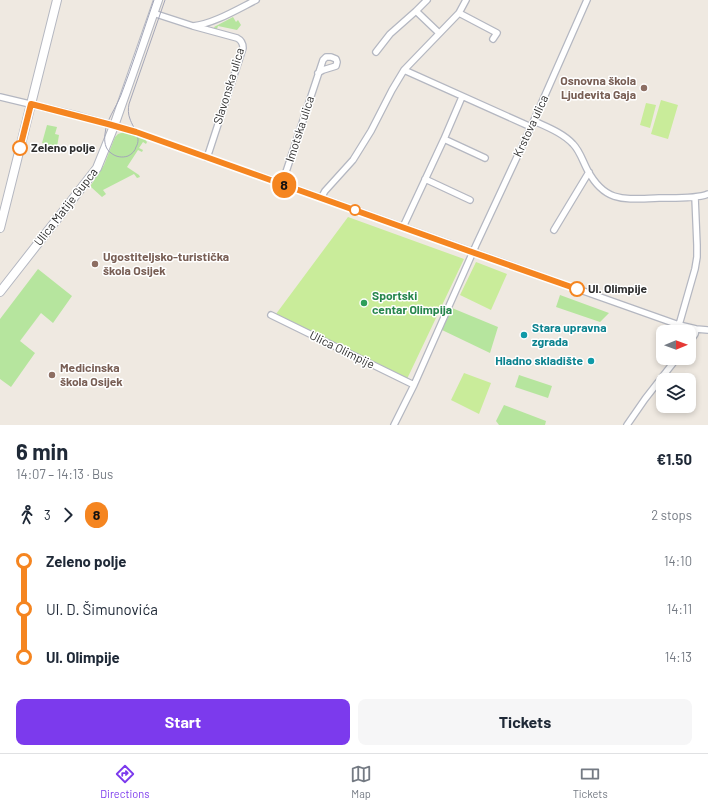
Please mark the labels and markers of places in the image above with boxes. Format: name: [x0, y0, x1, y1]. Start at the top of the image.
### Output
place label: Osnovna škola Ljudevita Gaja: [560, 73, 636, 101]
marker: Osnovna škola Ljudevita Gaja: [639, 83, 649, 93]
marker: Zeleno polje: [12, 140, 28, 156]
place label: Zeleno polje: [31, 140, 96, 154]
unlabelled marker: [349, 204, 361, 216]
place label: Ugostiteljsko-turistička škola Osijek: [103, 249, 229, 277]
marker: Ugostiteljsko-turistička škola Osijek: [90, 259, 100, 269]
marker: Ul. Olimpije: [569, 281, 585, 297]
place label: Ul. Olimpije: [588, 281, 647, 295]
place label: Sportski centar Olimpija: [372, 288, 452, 316]
marker: Sportski centar Olimpija: [359, 298, 369, 308]
place label: Stara upravna zgrada: [532, 320, 607, 348]
marker: Stara upravna zgrada: [519, 330, 529, 340]
place label: Hladno skladište: [495, 353, 583, 367]
marker: Hladno skladište: [586, 356, 596, 366]
place label: Medicinska škola Osijek: [60, 360, 123, 388]
marker: Medicinska škola Osijek: [47, 370, 57, 380]

